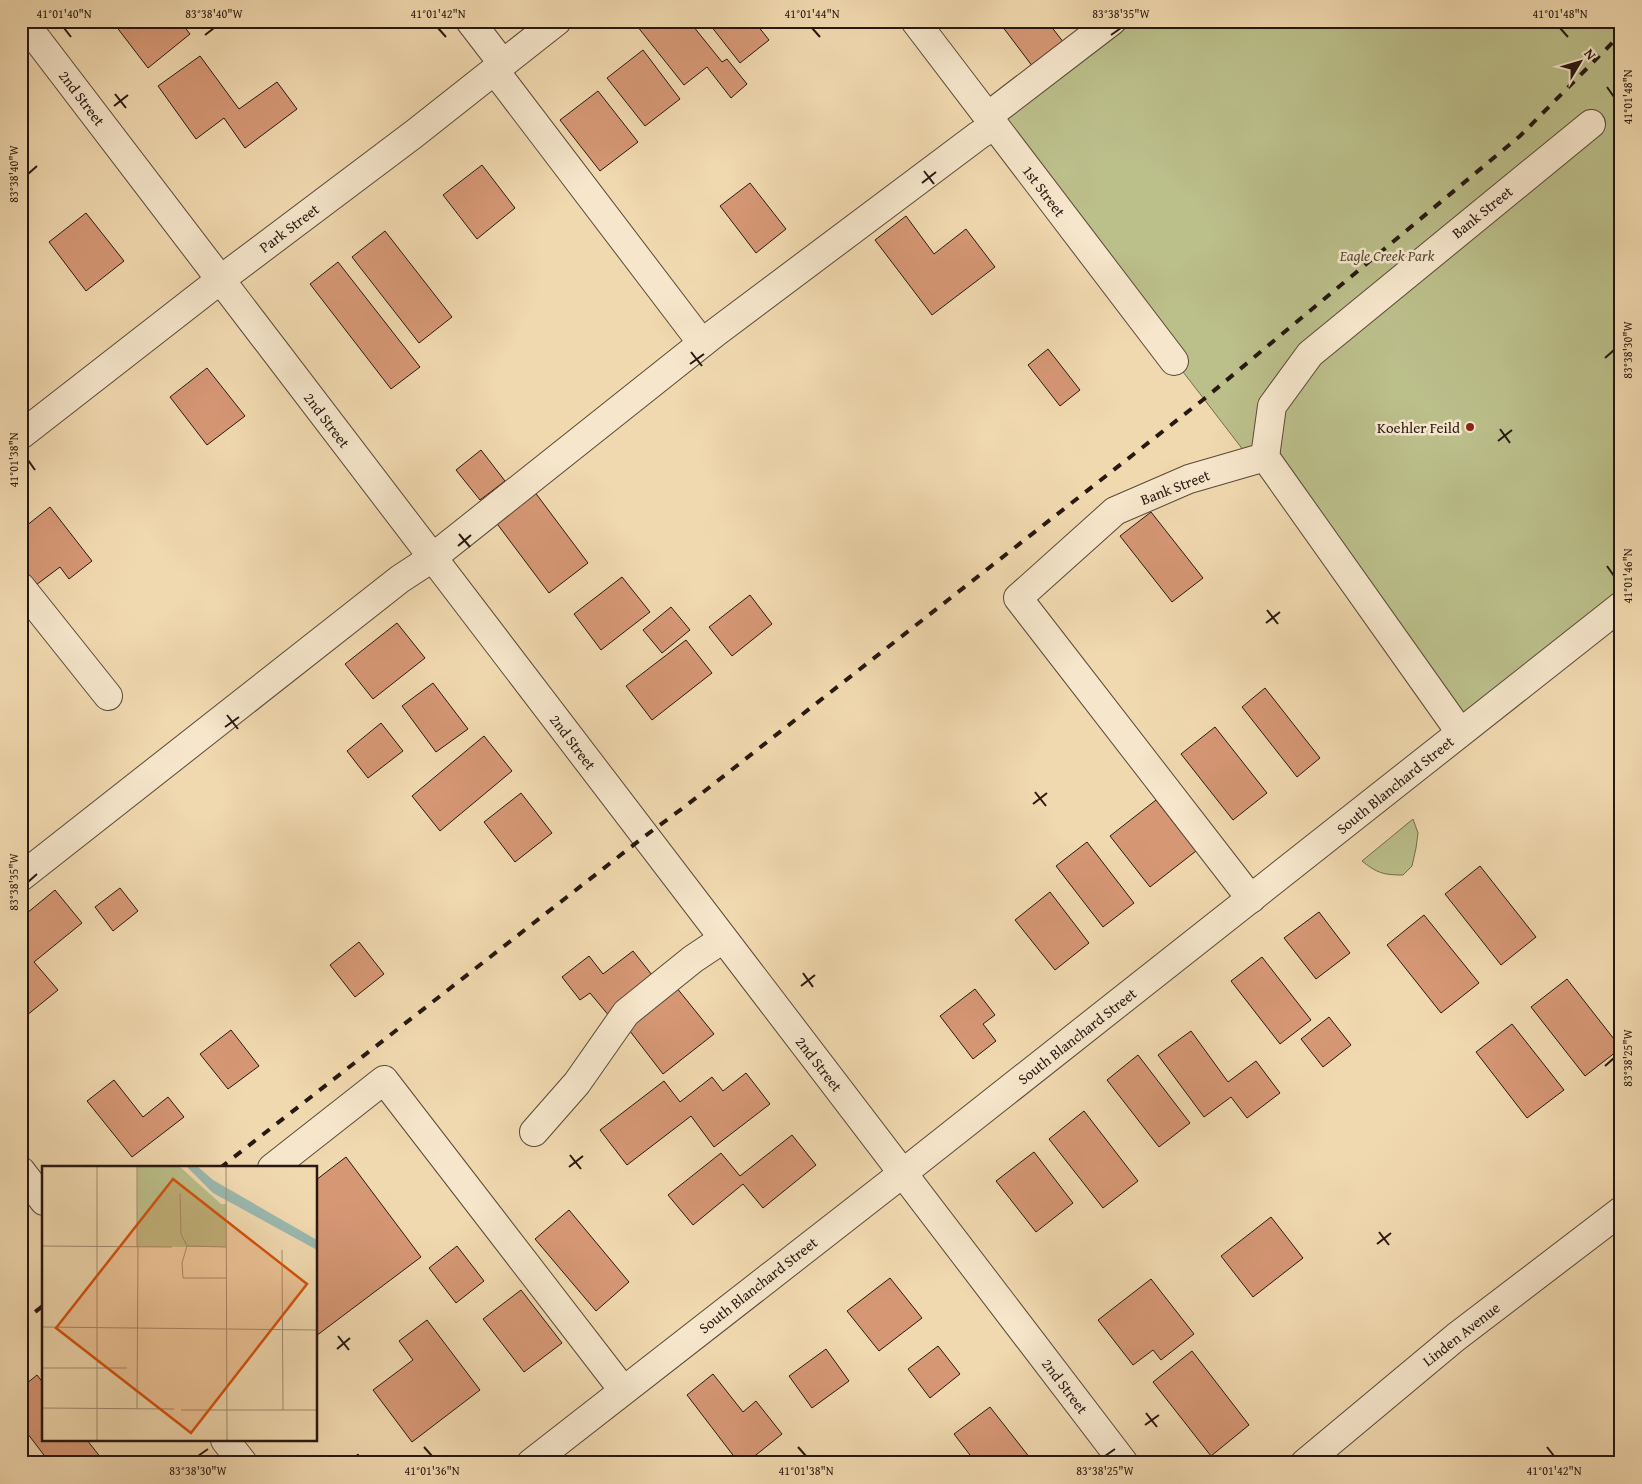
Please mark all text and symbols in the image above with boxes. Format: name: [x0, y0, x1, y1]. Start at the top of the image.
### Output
text: 41°01'40"N: [36, 5, 92, 22]
text: 83°38'40"W: [185, 5, 244, 22]
text: 41°01'42"N: [410, 5, 466, 22]
text: 41°01'44"N: [784, 5, 840, 22]
text: 83°38'35"W: [1092, 5, 1151, 22]
text: 41°01'48"N: [1532, 5, 1588, 22]
north arrow: [1554, 38, 1604, 88]
text: N: [1579, 44, 1601, 64]
street label: 2nd Street: [54, 66, 110, 131]
text: 41°01'48"N: [1619, 69, 1636, 125]
text: 83°38'40"W: [5, 144, 22, 203]
street label: 1st Street: [1018, 161, 1071, 222]
street label: Bank Street: [1447, 180, 1517, 243]
street label: Park Street: [255, 198, 324, 258]
park label: Eagle Creek Park: [1339, 245, 1435, 266]
text: 83°38'30"W: [1619, 320, 1636, 379]
street label: 2nd Street: [299, 388, 355, 453]
place label: Koehler Feild: [1377, 417, 1460, 438]
marker: Koehler Feild: [1464, 421, 1476, 433]
text: 41°01'38"N: [5, 432, 22, 488]
street label: Bank Street: [1137, 464, 1213, 510]
text: 41°01'46"N: [1619, 548, 1636, 604]
street label: 2nd Street: [545, 710, 601, 775]
street label: South Blanchard Street: [1332, 731, 1459, 839]
text: 83°38'35"W: [5, 852, 22, 911]
street label: South Blanchard Street: [1013, 982, 1141, 1089]
text: 83°38'25"W: [1619, 1028, 1636, 1087]
street label: 2nd Street: [791, 1032, 848, 1097]
inset map: [42, 1166, 318, 1442]
street label: South Blanchard Street: [694, 1231, 822, 1338]
street label: Linden Avenue: [1418, 1297, 1504, 1371]
street label: 2nd Street: [1037, 1354, 1093, 1419]
text: 83°38'30"W: [169, 1462, 228, 1479]
text: 41°01'36"N: [404, 1462, 460, 1479]
text: 41°01'38"N: [778, 1462, 834, 1479]
text: 83°38'25"W: [1076, 1462, 1135, 1479]
text: 41°01'42"N: [1526, 1462, 1582, 1479]

